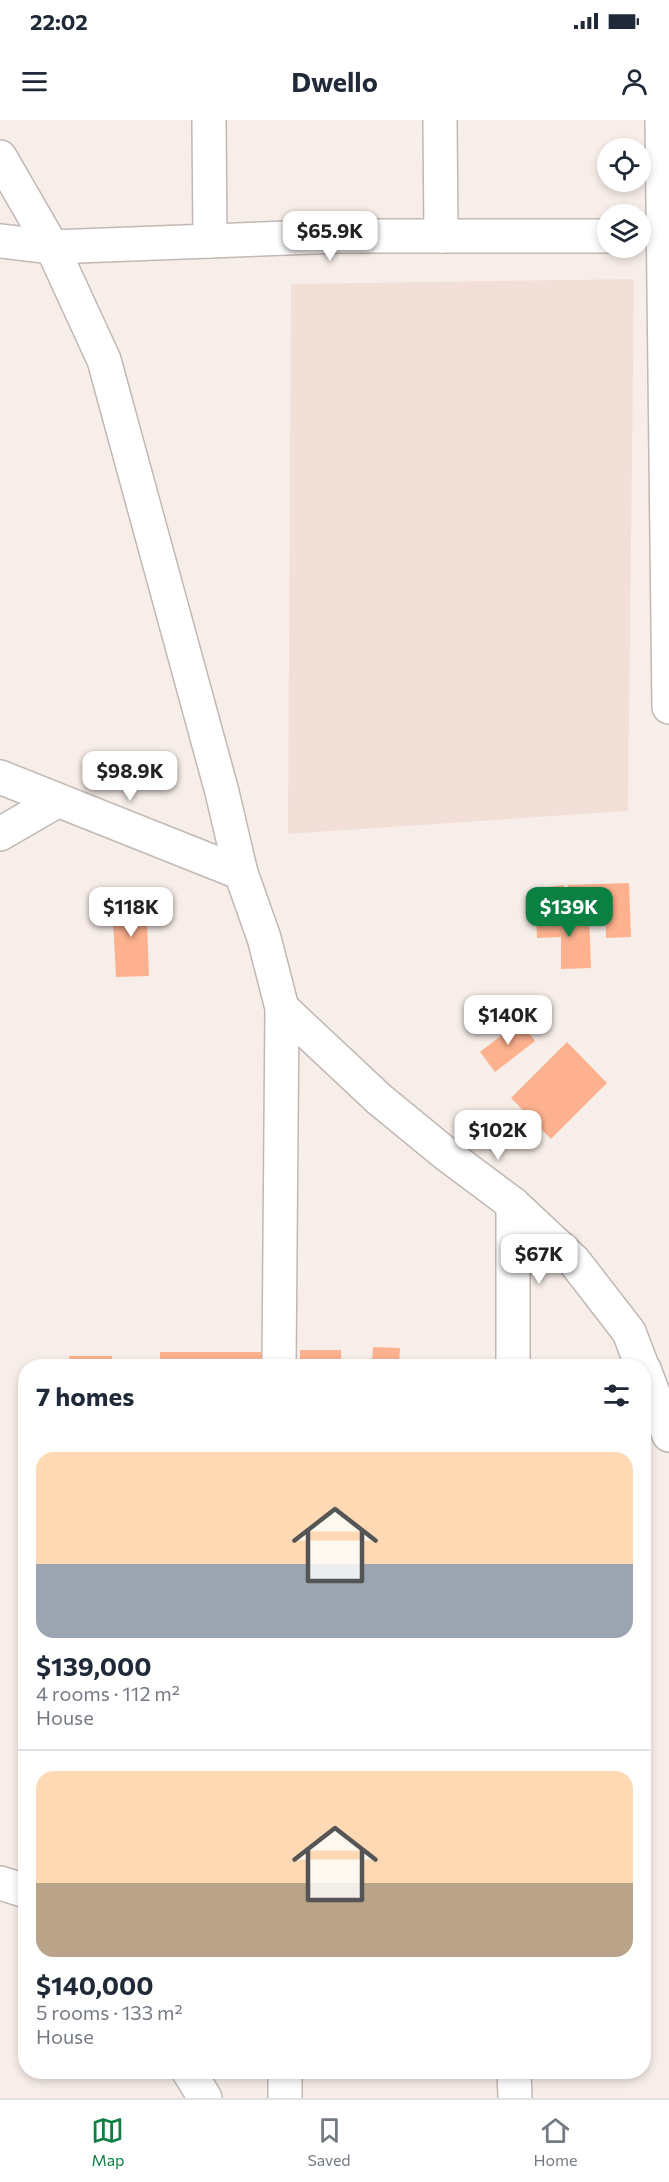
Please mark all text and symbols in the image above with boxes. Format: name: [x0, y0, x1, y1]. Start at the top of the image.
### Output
text: 22:02: [30, 8, 88, 35]
icon: menu: [18, 65, 51, 98]
text: Dwello: [291, 65, 378, 98]
icon: person: [618, 65, 651, 98]
map controls: [597, 138, 651, 258]
button: locate: [597, 138, 651, 192]
button: layers: [597, 204, 651, 258]
pin: $65.9K: [281, 211, 379, 262]
text: $65.9K: [297, 218, 363, 242]
pin: $98.9K: [81, 751, 179, 802]
text: $98.9K: [96, 758, 164, 782]
pin: $118K: [89, 887, 173, 938]
pin: $139K: [527, 887, 611, 938]
text: $118K: [103, 894, 159, 918]
text: $139K: [540, 894, 598, 918]
pin: $140K: [466, 995, 550, 1046]
text: $140K: [478, 1002, 538, 1026]
pin: $102K: [456, 1110, 540, 1161]
text: $102K: [468, 1117, 528, 1141]
pin: $67K: [503, 1234, 575, 1285]
text: $67K: [515, 1241, 563, 1265]
icon: filters: [600, 1379, 633, 1412]
text: 7 homes: [36, 1380, 134, 1411]
icon: home: [281, 1491, 389, 1599]
text: $139,000: [36, 1650, 152, 1681]
text: 4 rooms · 112 m²: [36, 1681, 180, 1705]
text: House: [36, 1705, 94, 1729]
icon: home: [281, 1810, 389, 1918]
text: $140,000: [36, 1969, 154, 2000]
text: 5 rooms · 133 m²: [36, 2000, 182, 2024]
text: House: [36, 2024, 94, 2048]
tab: Map: [91, 2114, 124, 2169]
tab: Saved: [307, 2114, 351, 2169]
tab: Home: [534, 2114, 578, 2169]

